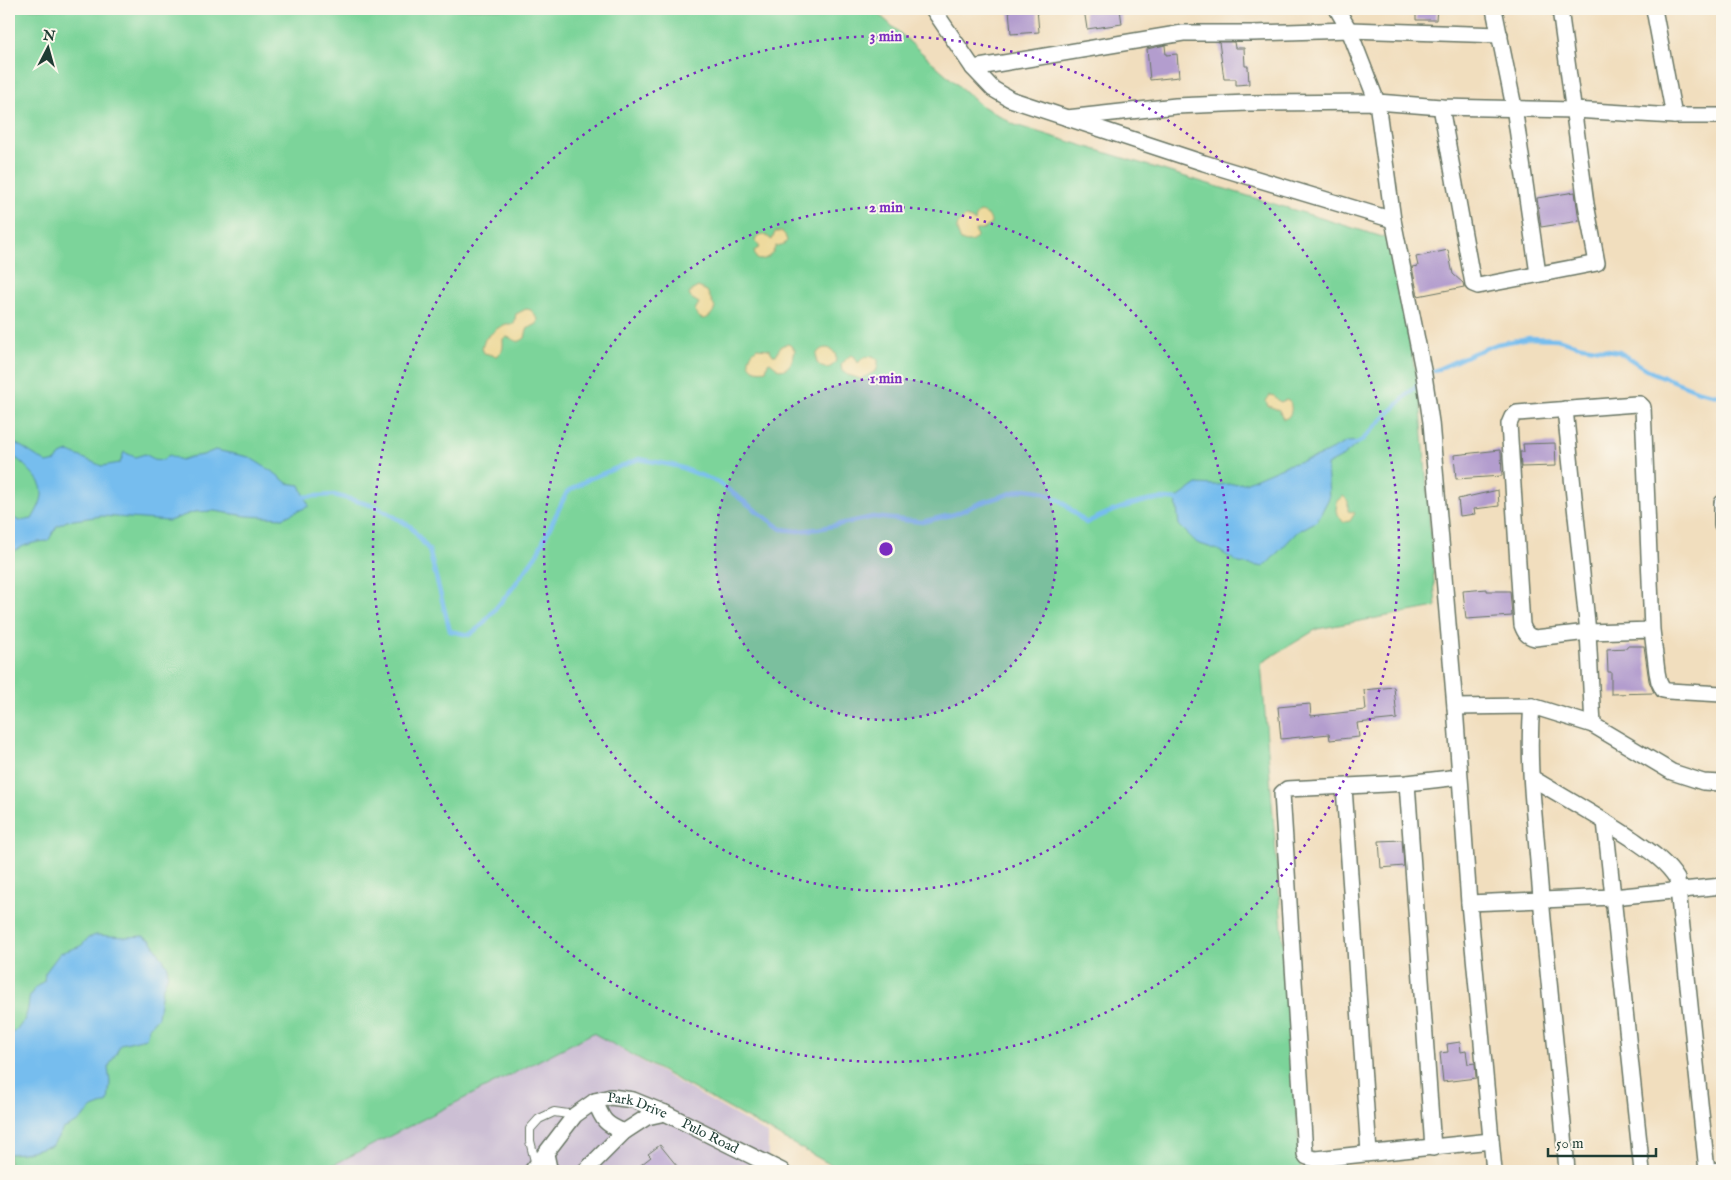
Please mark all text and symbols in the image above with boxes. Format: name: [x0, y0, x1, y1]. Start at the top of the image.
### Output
north arrow: [22, 22, 72, 72]
text: N: [41, 26, 56, 46]
text: 3 min: [870, 27, 902, 46]
text: 2 min: [869, 198, 903, 217]
text: 1 min: [870, 369, 902, 388]
centre of rings: [877, 540, 895, 558]
street label: Park Drive: [606, 1089, 670, 1123]
street label: Pulo Road: [679, 1115, 742, 1158]
scale bar: [1548, 1125, 1656, 1157]
text: 50 m: [1556, 1134, 1584, 1153]

